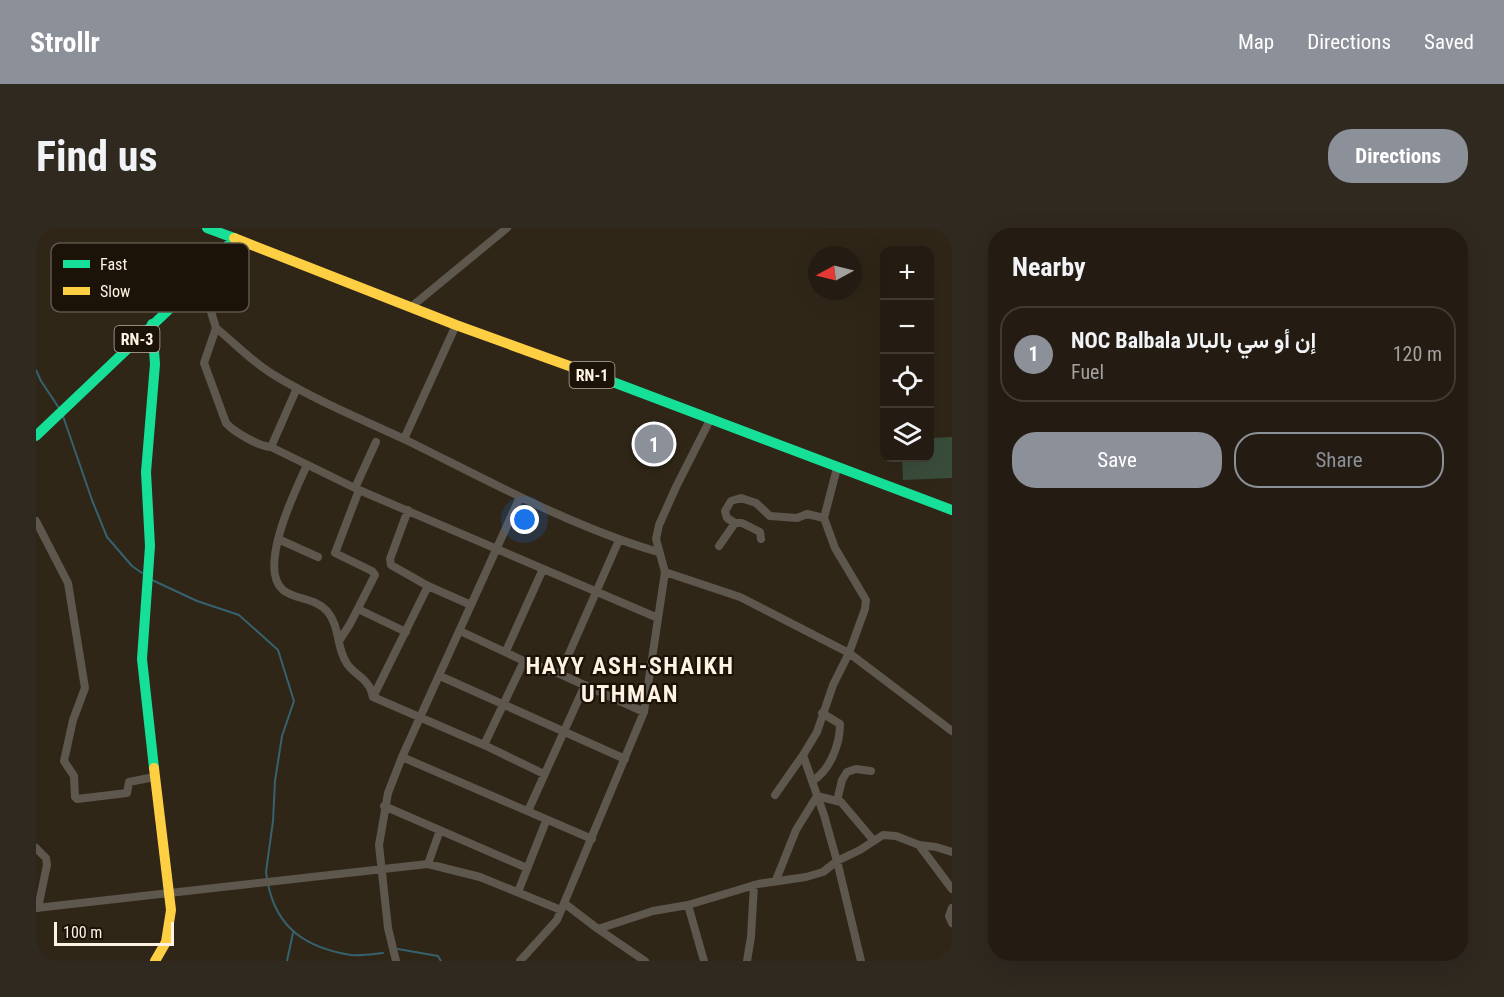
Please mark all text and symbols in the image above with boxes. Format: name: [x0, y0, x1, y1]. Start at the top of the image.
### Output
text: Strollr: [30, 26, 100, 59]
text: Map: [1238, 30, 1274, 54]
text: Directions: [1307, 30, 1391, 54]
text: Saved: [1424, 30, 1474, 54]
button: Directions: [1328, 129, 1468, 183]
text: Find us: [36, 132, 157, 181]
legend: [51, 243, 249, 312]
north arrow: [808, 246, 862, 300]
map controls: [880, 246, 934, 462]
button: +: [880, 246, 934, 300]
text: Nearby: [1012, 252, 1086, 282]
text: Fast: [100, 255, 127, 274]
text: Slow: [100, 282, 130, 301]
button: −: [880, 300, 934, 354]
road number: RN-3: [114, 326, 160, 352]
text: NOC Balbala إن أو سي بالبالا: [1071, 328, 1316, 353]
text: 1: [1028, 342, 1039, 366]
text: 120 m: [1393, 342, 1442, 366]
button: locate: [880, 354, 934, 408]
text: Fuel: [1071, 360, 1104, 384]
road number: RN-1: [570, 362, 614, 388]
button: layers: [880, 408, 934, 462]
pin: 1: [634, 422, 674, 466]
button: Save: [1012, 432, 1222, 488]
button: Share: [1234, 432, 1444, 488]
your location: [510, 505, 539, 534]
district label: HAYY ASH-SHAIKH UTHMAN: [525, 652, 735, 708]
scale bar: [54, 919, 174, 946]
text: 100 m: [63, 923, 102, 942]

